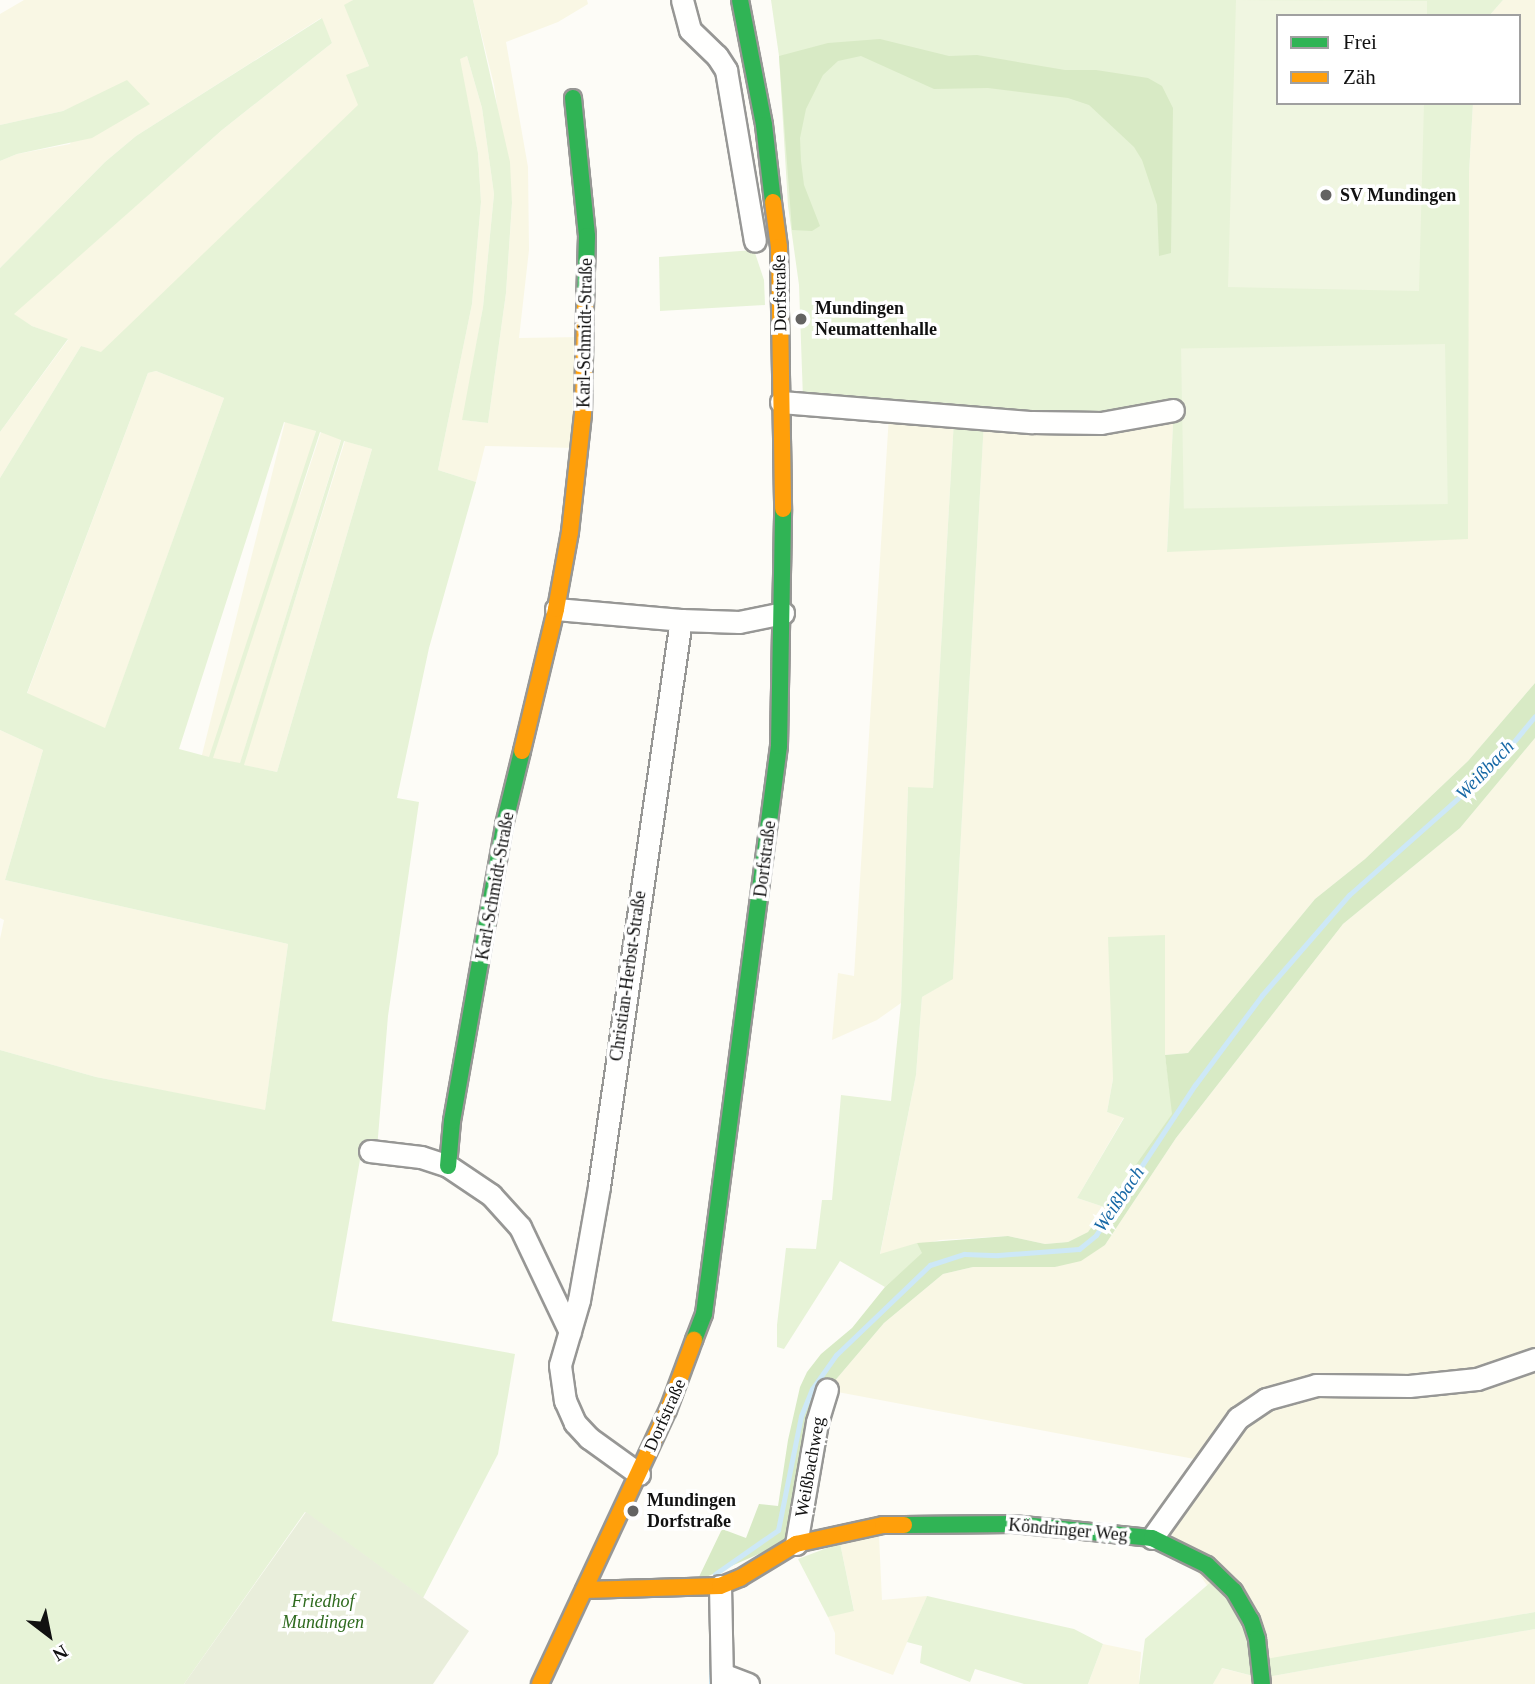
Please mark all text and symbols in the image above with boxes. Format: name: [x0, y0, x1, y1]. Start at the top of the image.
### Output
legend: [1276, 14, 1521, 105]
text: Frei: [1343, 30, 1377, 54]
text: Zäh: [1343, 65, 1376, 89]
place label: SV Mundingen: [1340, 184, 1457, 206]
marker: SV Mundingen: [1318, 187, 1334, 203]
street label: Dorfstraße: [769, 254, 791, 332]
street label: Karl-Schmidt-Straße: [573, 258, 597, 408]
place label: Mundingen Neumattenhalle: [815, 298, 937, 340]
marker: Mundingen Neumattenhalle: [793, 311, 809, 327]
water label: Weißbach: [1451, 735, 1519, 805]
street label: Karl-Schmidt-Straße: [471, 810, 519, 962]
street label: Dorfstraße: [750, 819, 780, 899]
street label: Christian-Herbst-Straße: [605, 889, 651, 1063]
water label: Weißbach: [1089, 1162, 1149, 1236]
street label: Dorfstraße: [639, 1375, 691, 1455]
street label: Weißbachweg: [791, 1415, 829, 1519]
place label: Mundingen Dorfstraße: [647, 1490, 736, 1532]
marker: Mundingen Dorfstraße: [625, 1503, 641, 1519]
street label: Köndringer Weg: [1007, 1514, 1129, 1546]
park label: Friedhof Mundingen: [282, 1591, 364, 1634]
north arrow: [14, 1600, 84, 1670]
text: N: [49, 1641, 72, 1666]

